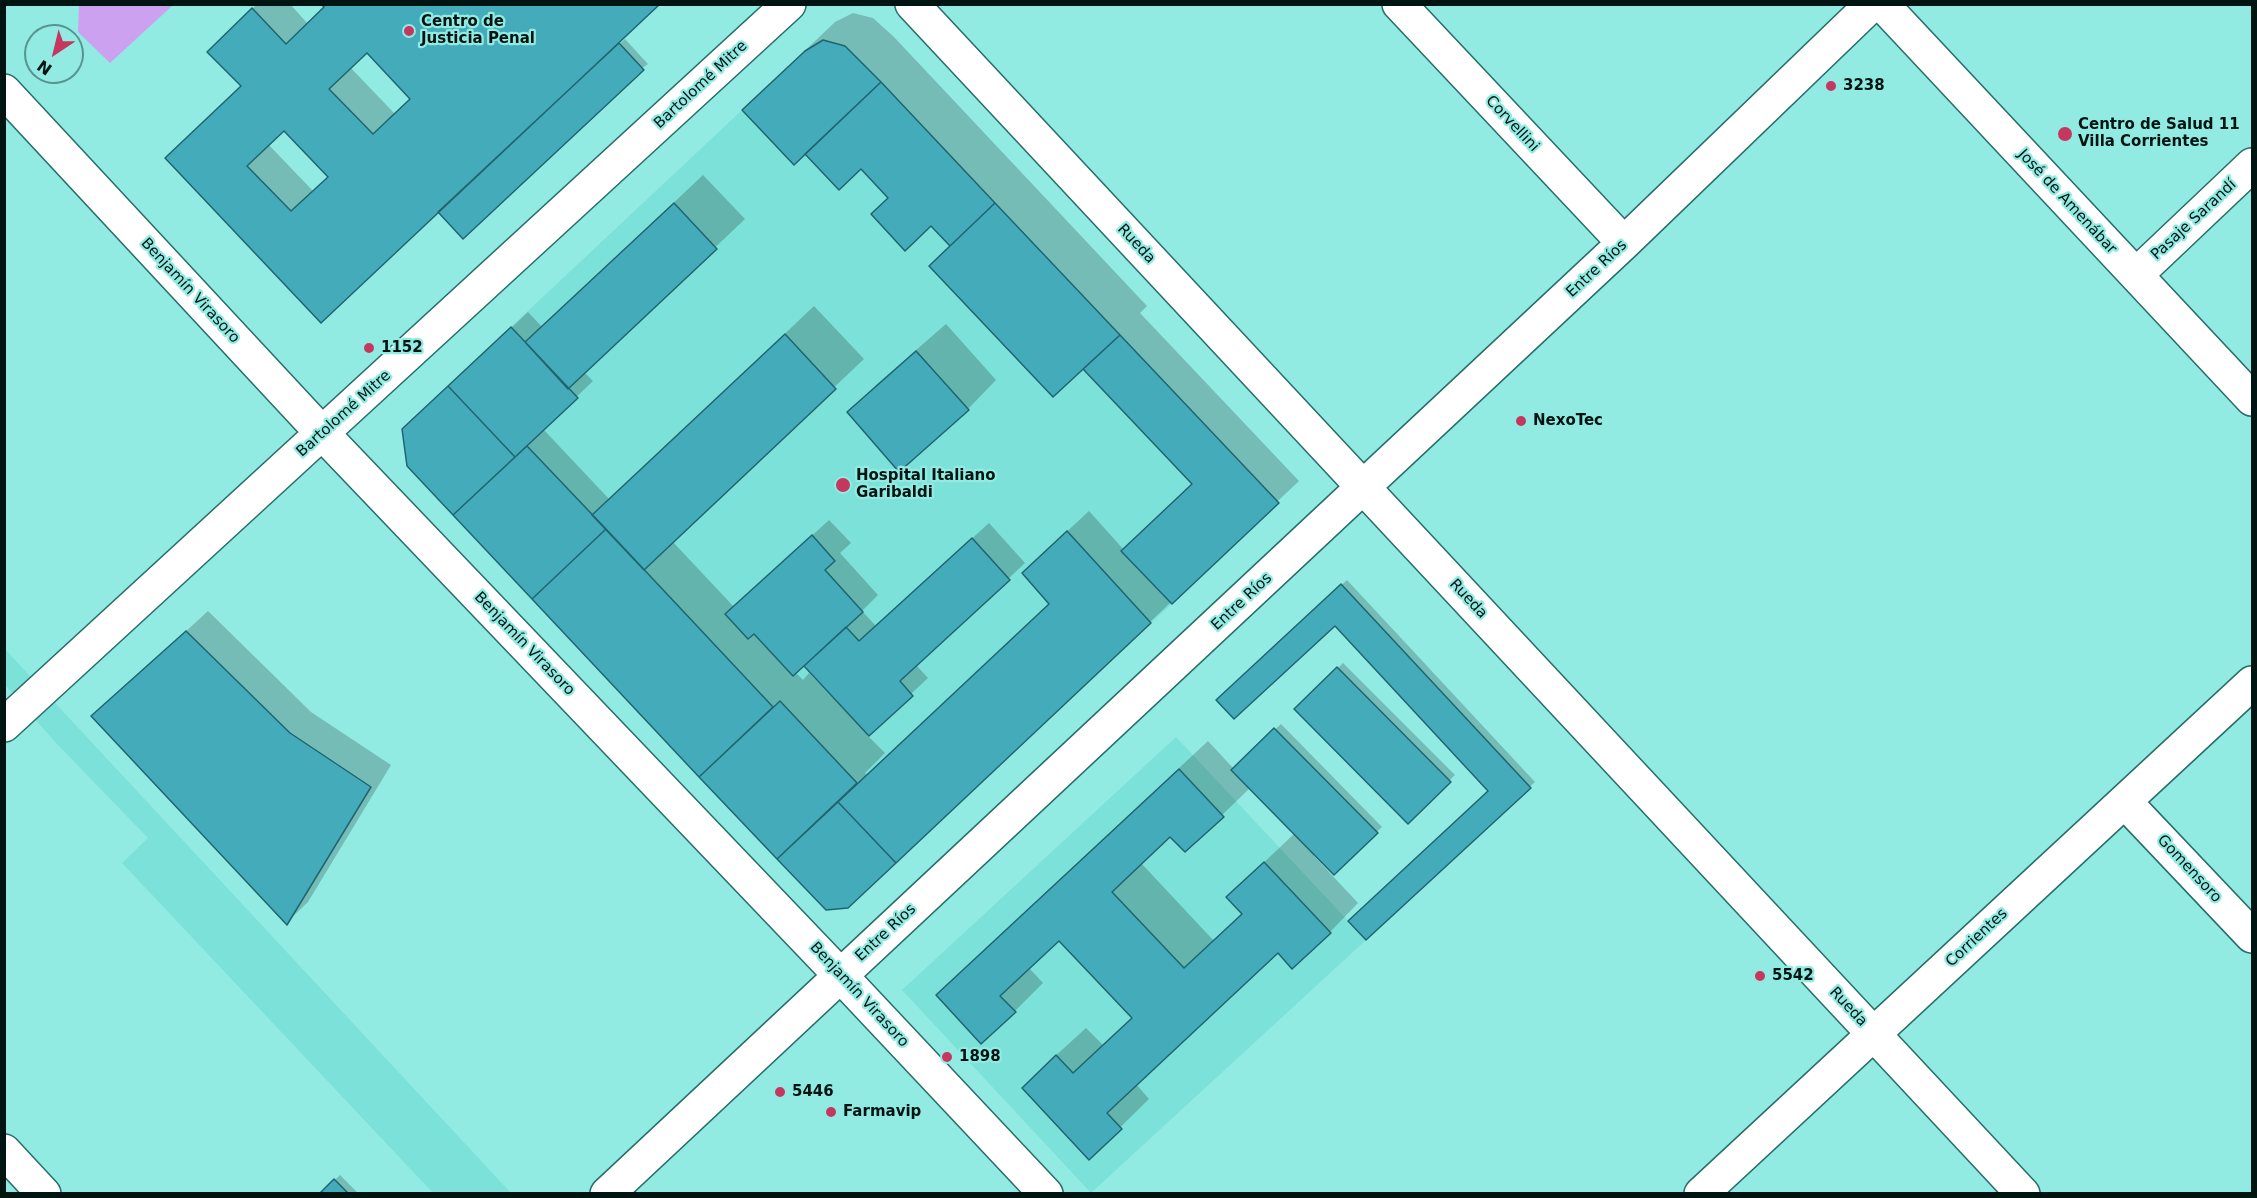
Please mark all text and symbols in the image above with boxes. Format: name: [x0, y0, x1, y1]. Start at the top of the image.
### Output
place label: Centro de Justicia Penal: [421, 13, 535, 48]
north arrow: [24, 24, 84, 84]
marker: Centro de Justicia Penal: [402, 24, 416, 38]
street label: Bartolomé Mitre: [651, 37, 751, 133]
text: N: [34, 56, 55, 79]
place label: 3238: [1843, 77, 1885, 95]
marker: 3238: [1824, 79, 1838, 93]
street label: Corvellini: [1482, 92, 1542, 156]
place label: Centro de Salud 11 Villa Corrientes: [2078, 116, 2240, 151]
marker: Centro de Salud 11 Villa Corrientes: [2056, 125, 2074, 143]
street label: José de Amenábar: [2014, 146, 2120, 258]
street label: Pasaje Sarandí: [2148, 176, 2240, 264]
street label: Rueda: [1113, 221, 1159, 267]
street label: Benjamín Virasoro: [137, 235, 243, 347]
street label: Entre Ríos: [1563, 236, 1631, 302]
place label: 1152: [381, 339, 423, 357]
marker: 1152: [362, 341, 376, 355]
street label: Bartolomé Mitre: [293, 367, 395, 461]
place label: NexoTec: [1533, 412, 1603, 430]
marker: NexoTec: [1514, 414, 1528, 428]
place label: Hospital Italiano Garibaldi: [856, 467, 996, 502]
marker: Hospital Italiano Garibaldi: [834, 476, 852, 494]
street label: Entre Ríos: [1208, 569, 1276, 635]
street label: Rueda: [1445, 576, 1491, 622]
street label: Benjamín Virasoro: [470, 589, 578, 699]
street label: Gomensoro: [2153, 831, 2225, 907]
street label: Entre Ríos: [852, 900, 920, 966]
street label: Corrientes: [1943, 905, 2011, 971]
street label: Benjamín Virasoro: [806, 939, 912, 1051]
place label: 5542: [1772, 967, 1814, 985]
marker: 5542: [1753, 969, 1767, 983]
street label: Rueda: [1825, 984, 1871, 1030]
place label: 1898: [959, 1048, 1001, 1066]
marker: 1898: [940, 1050, 954, 1064]
place label: 5446: [792, 1083, 834, 1101]
marker: 5446: [773, 1085, 787, 1099]
place label: Farmavip: [843, 1103, 921, 1121]
marker: Farmavip: [824, 1105, 838, 1119]

